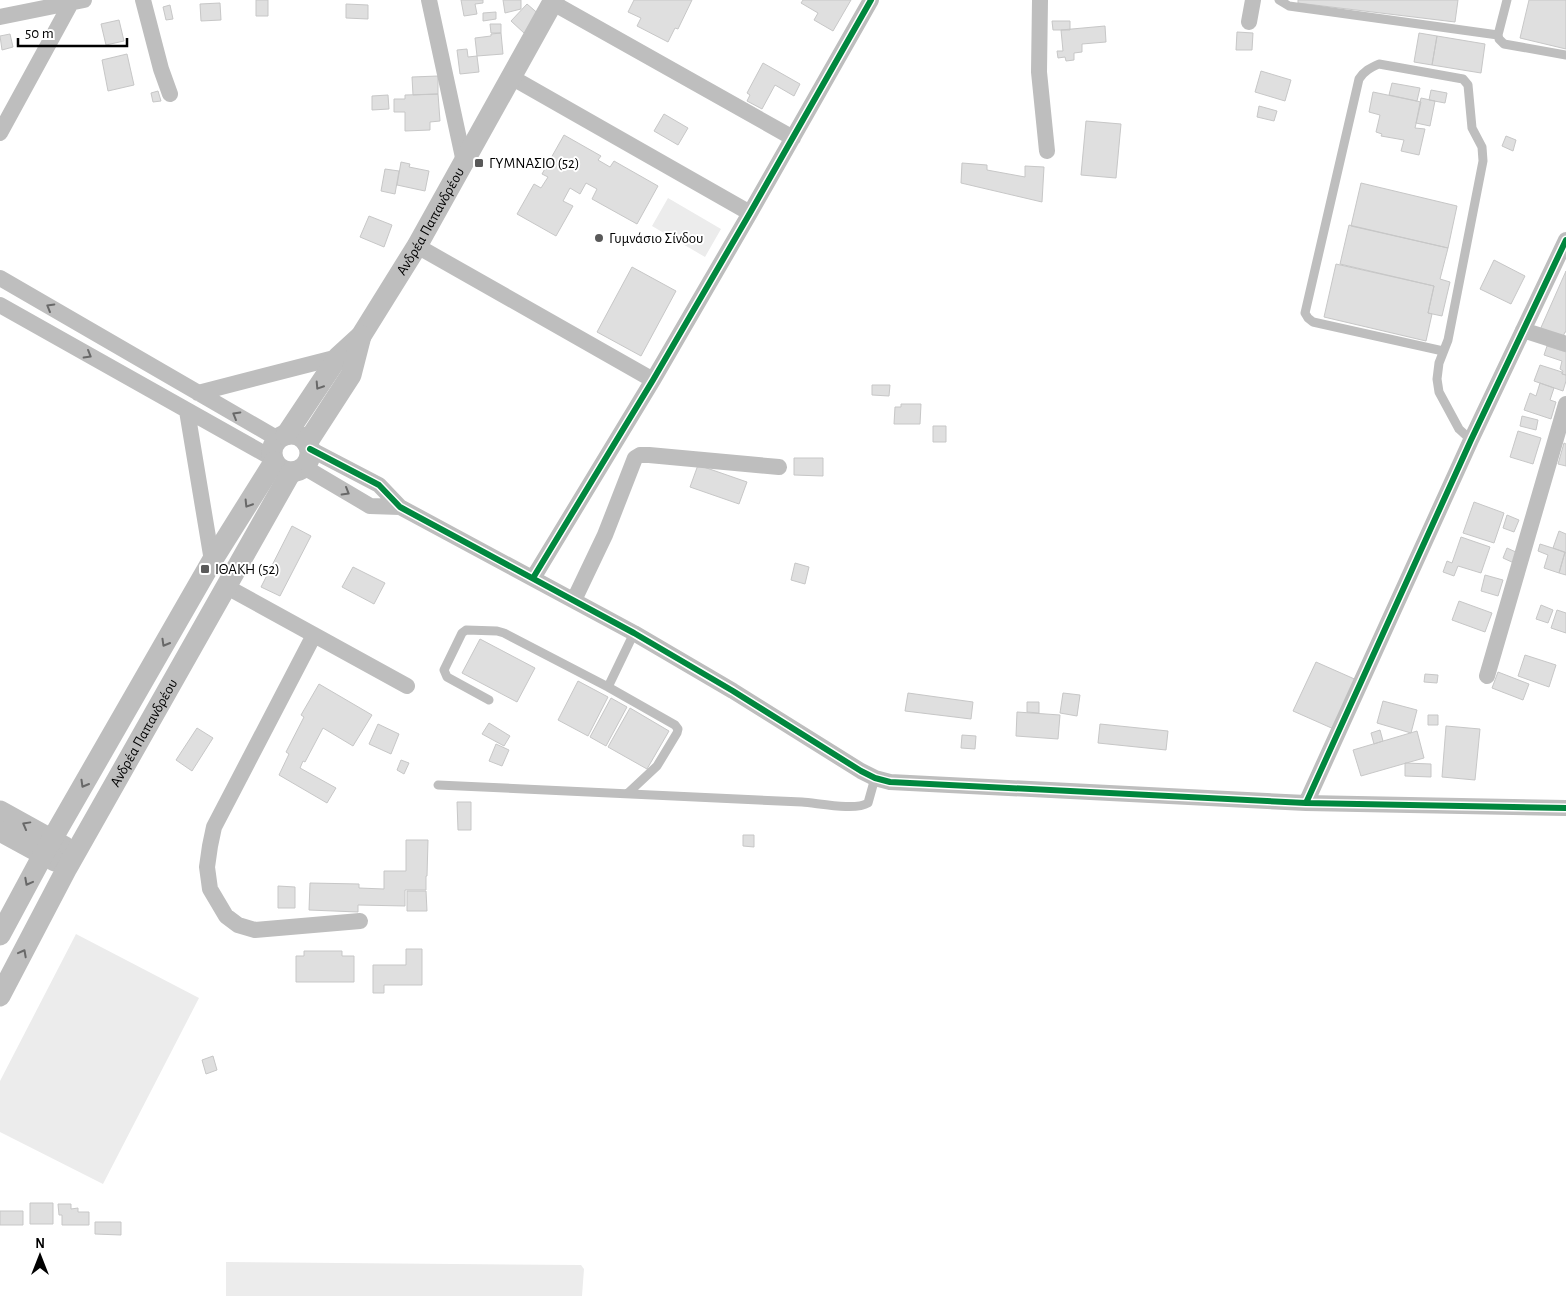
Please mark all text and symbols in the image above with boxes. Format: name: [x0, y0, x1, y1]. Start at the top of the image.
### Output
scale bar: [18, 15, 126, 47]
text: 50 m: [25, 26, 54, 41]
place label: ΓΥΜΝΑΣΙΟ (52): [489, 156, 580, 171]
marker: ΓΥΜΝΑΣΙΟ (52): [473, 157, 485, 169]
street label: Ανδρέα Παπανδρέου: [394, 165, 467, 278]
place label: Γυμνάσιο Σίνδου: [609, 231, 703, 246]
marker: Γυμνάσιο Σίνδου: [593, 232, 605, 244]
one-way arrow: [46, 303, 55, 313]
one-way arrow: [83, 349, 92, 359]
one-way arrow: [316, 380, 325, 390]
one-way arrow: [232, 411, 241, 421]
one-way arrow: [340, 485, 349, 495]
one-way arrow: [245, 498, 255, 507]
place label: ΙΘΑΚΗ (52): [215, 562, 280, 577]
marker: ΙΘΑΚΗ (52): [199, 563, 211, 575]
one-way arrow: [161, 638, 171, 647]
street label: Ανδρέα Παπανδρέου: [108, 676, 180, 789]
one-way arrow: [80, 779, 90, 788]
one-way arrow: [22, 822, 31, 832]
one-way arrow: [25, 877, 35, 886]
one-way arrow: [17, 949, 27, 958]
north arrow: [15, 1231, 65, 1281]
text: N: [35, 1237, 45, 1251]

